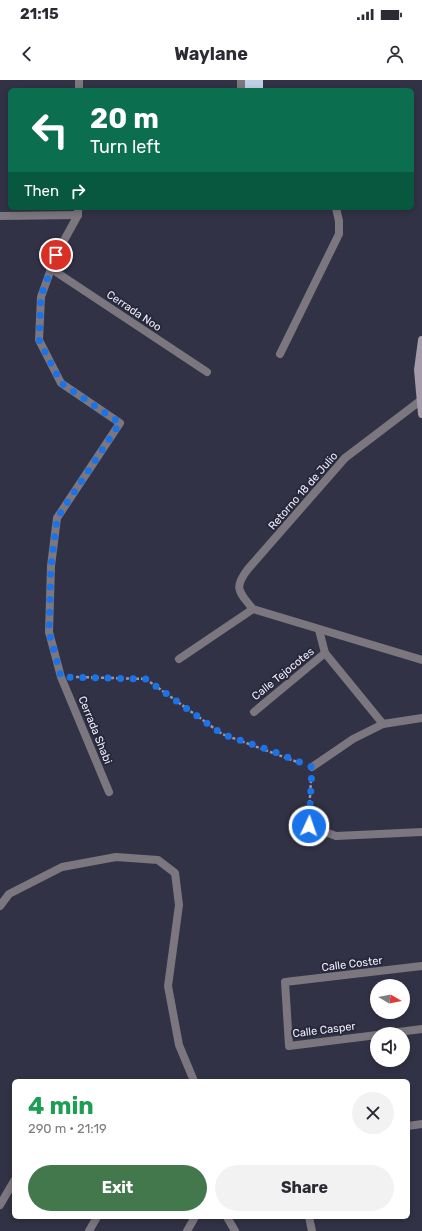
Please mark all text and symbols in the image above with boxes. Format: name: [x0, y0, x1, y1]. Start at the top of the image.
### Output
text: 21:15: [20, 5, 59, 23]
icon: back: [16, 43, 38, 65]
text: Waylane: [174, 43, 248, 65]
icon: person: [384, 43, 406, 65]
text: 20 m: [90, 102, 159, 135]
icon: left: [24, 104, 76, 156]
text: Turn left: [90, 136, 160, 158]
icon: right: [67, 180, 89, 202]
text: Then: [24, 182, 59, 200]
pin: [39, 238, 73, 272]
icon: arrive: [45, 244, 67, 266]
street label: Cerrada Noo: [104, 288, 164, 334]
street label: Retorno 18 de Julio: [266, 449, 340, 533]
street label: Calle Tejocotes: [249, 645, 317, 703]
street label: Cerrada Shabi: [75, 694, 115, 766]
position arrow: [288, 805, 330, 847]
street label: Calle Coster: [321, 954, 384, 974]
north arrow: [370, 979, 410, 1019]
map controls: [370, 979, 410, 1067]
street label: Calle Casper: [292, 1020, 357, 1040]
button: sound: [370, 1027, 410, 1067]
text: 4 min: [28, 1092, 94, 1120]
button: close: [352, 1092, 394, 1134]
text: 290 m · 21:19: [28, 1121, 107, 1136]
button: Exit: [28, 1165, 207, 1211]
button: Share: [215, 1165, 394, 1211]

